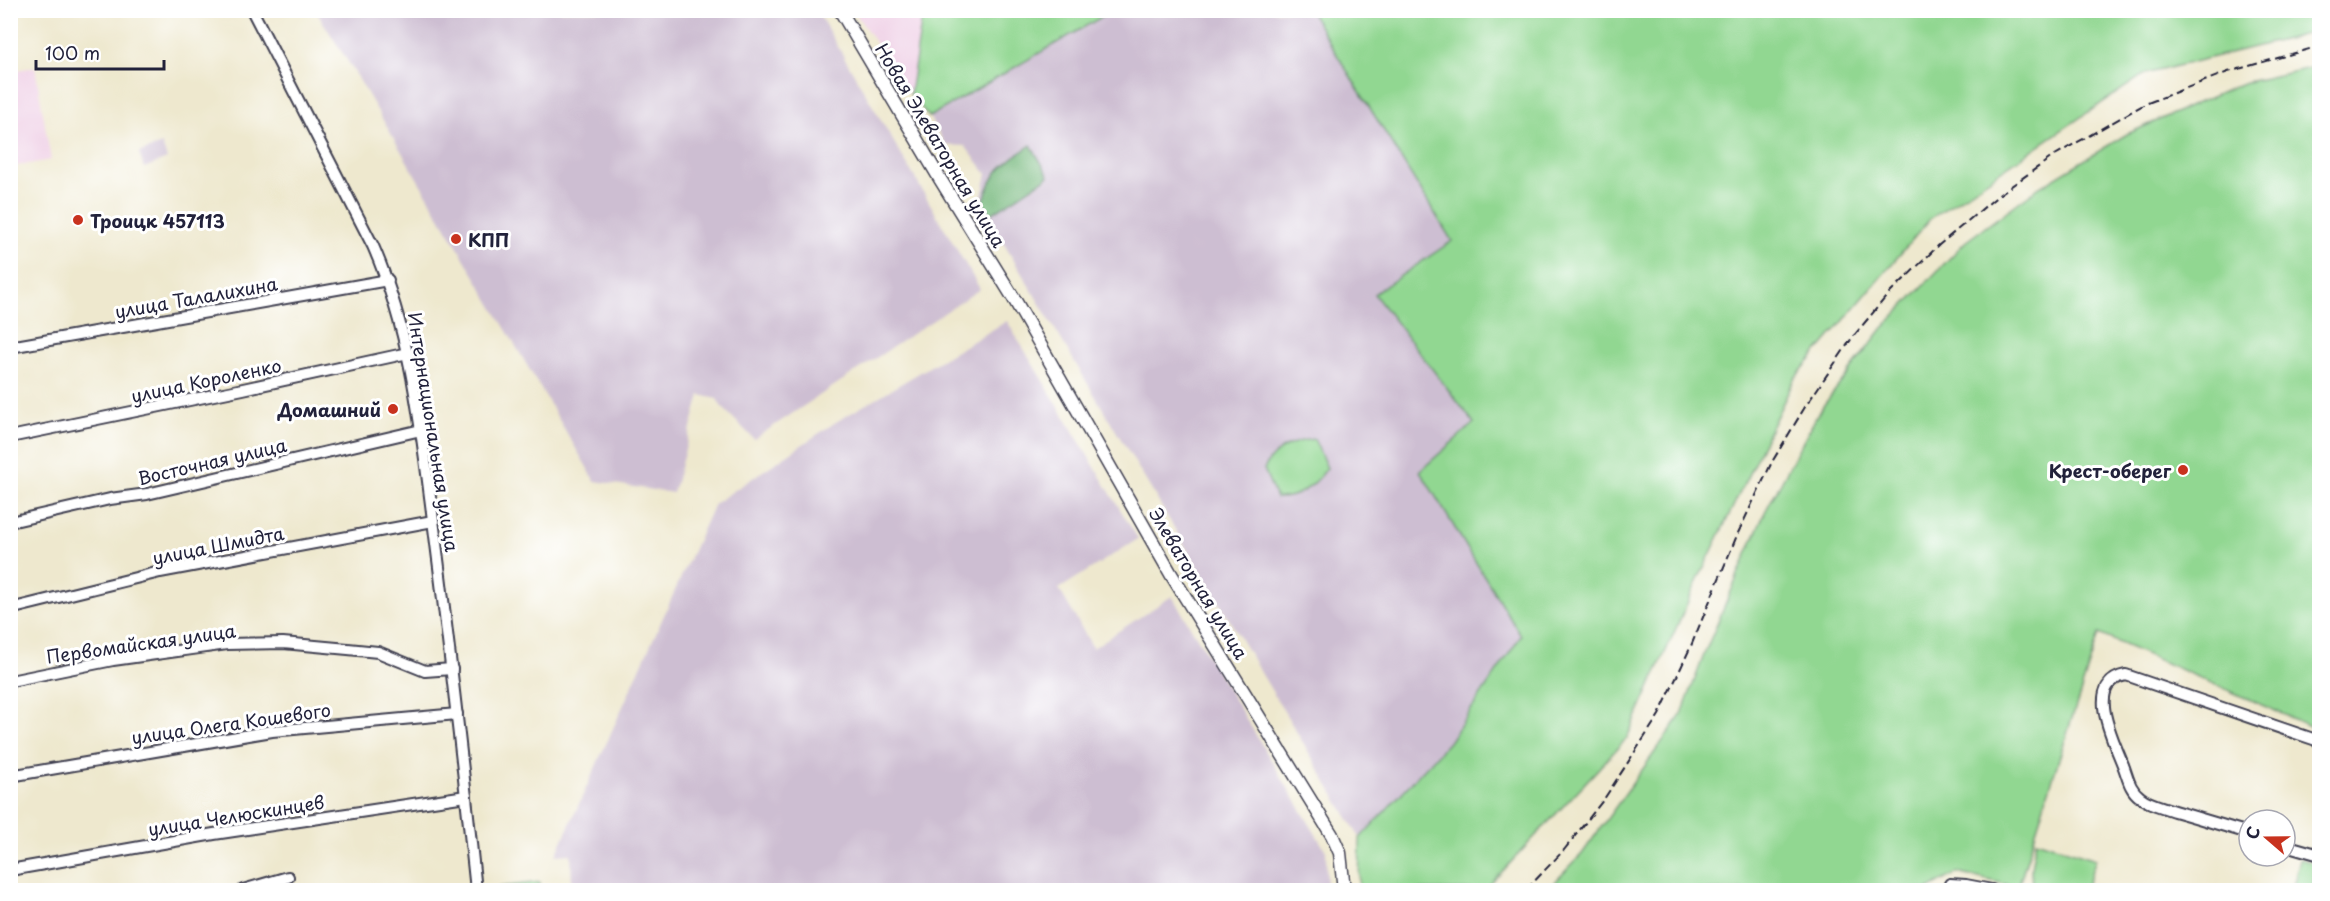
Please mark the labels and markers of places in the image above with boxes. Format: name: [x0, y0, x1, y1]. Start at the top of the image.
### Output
place label: Троицк 457113: [90, 207, 225, 234]
marker: Троицк 457113: [71, 213, 85, 227]
place label: КПП: [468, 226, 509, 253]
marker: КПП: [449, 232, 463, 246]
place label: Домашний: [277, 396, 381, 423]
marker: Домашний: [386, 402, 400, 416]
place label: Крест-оберег: [2049, 457, 2172, 484]
marker: Крест-оберег: [2176, 463, 2190, 477]

